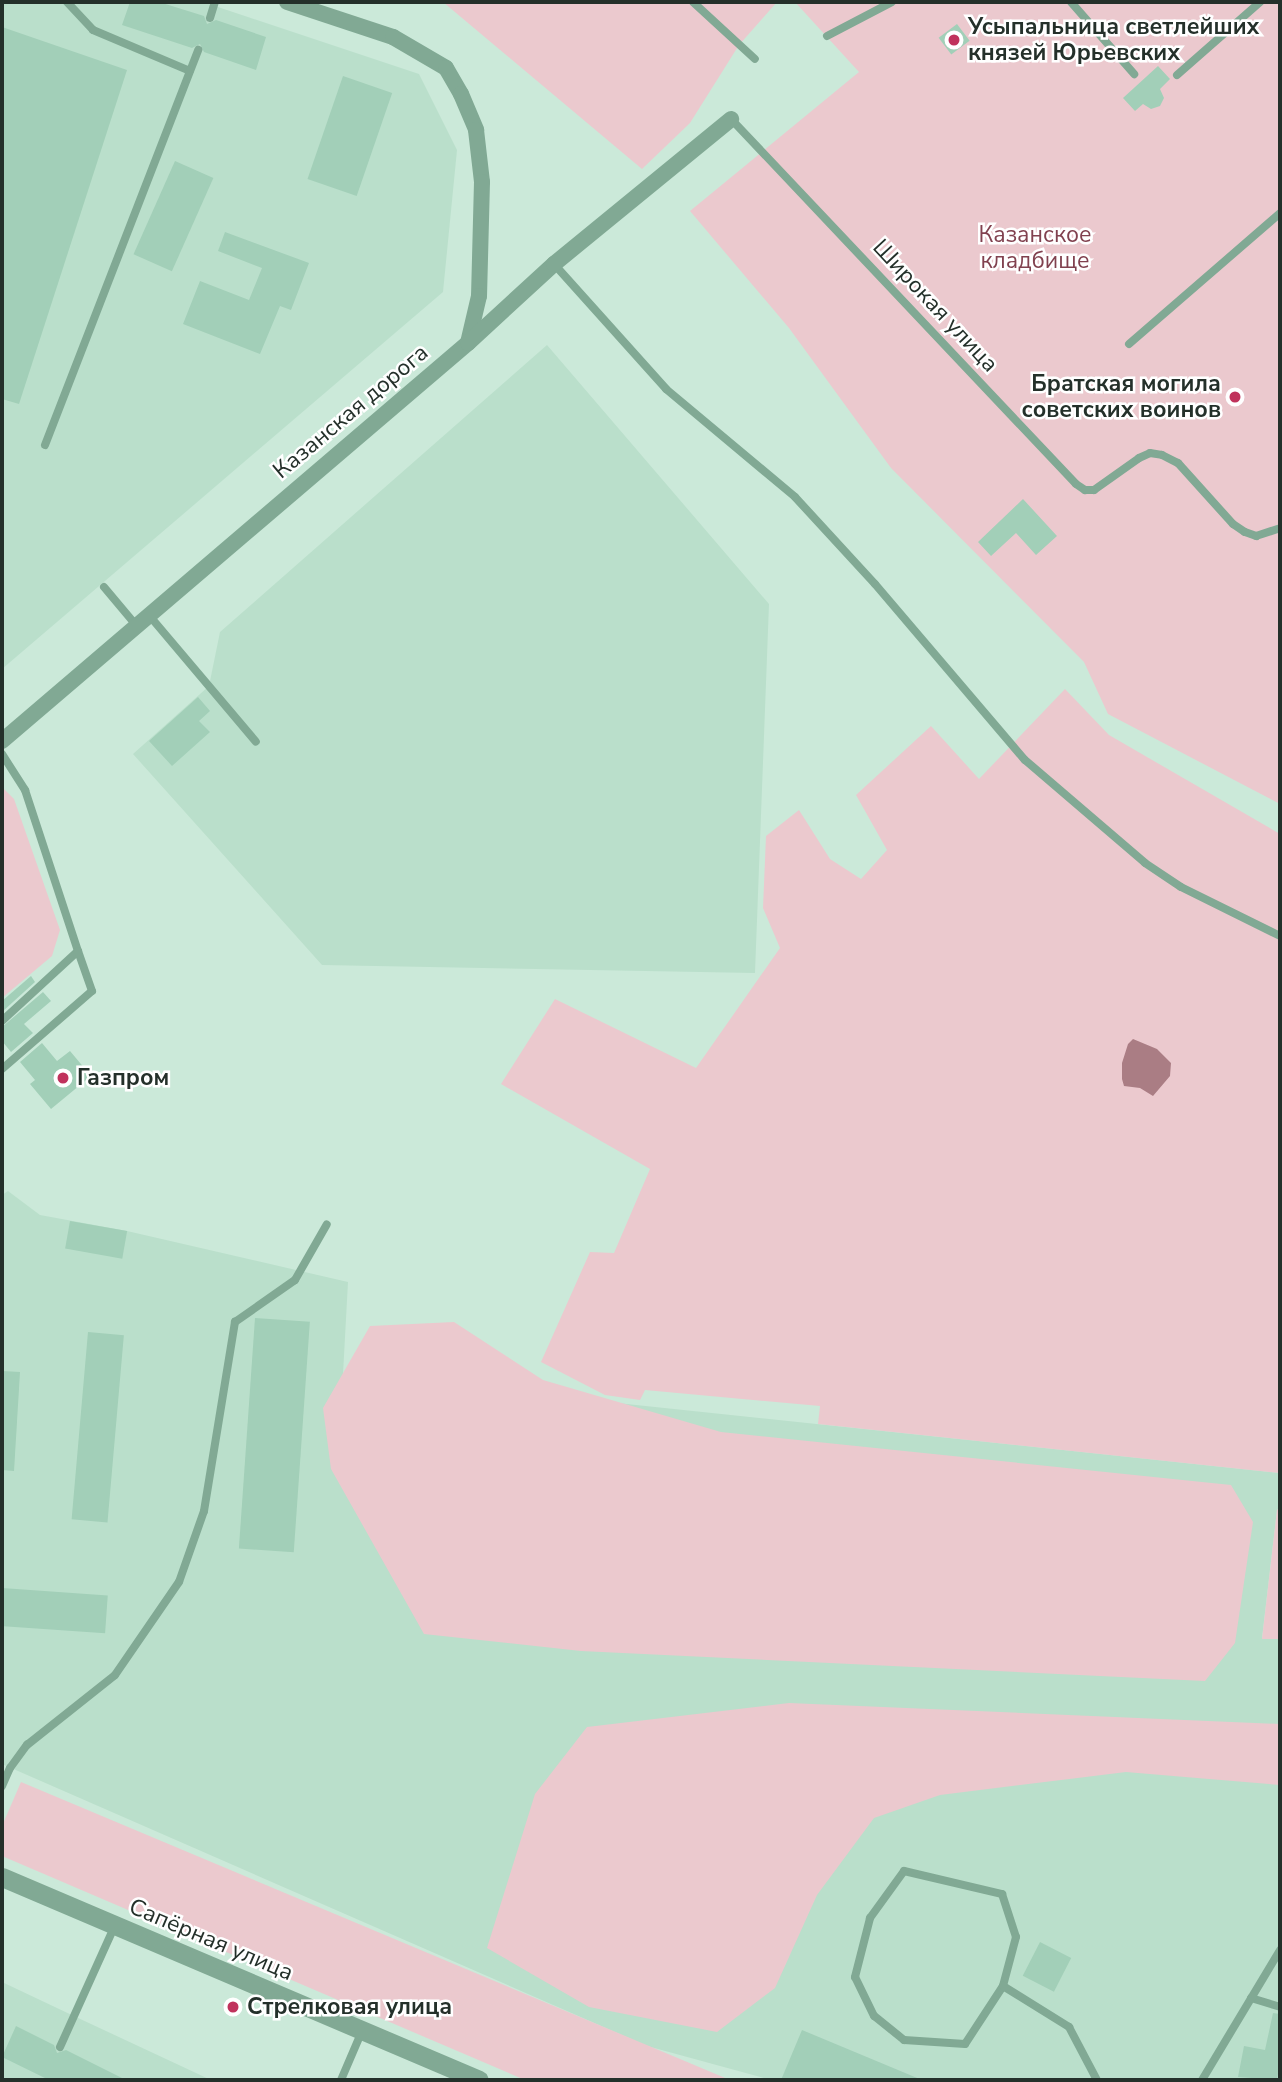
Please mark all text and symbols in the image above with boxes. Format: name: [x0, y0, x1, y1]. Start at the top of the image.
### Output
place label: Усыпальница светлейших князей Юрьевских: [968, 13, 1259, 67]
marker: Усыпальница светлейших князей Юрьевских: [946, 32, 962, 48]
park label: Казанское кладбище: [979, 221, 1091, 275]
street label: Широкая улица: [867, 234, 1003, 378]
street label: Казанская дорога: [268, 339, 434, 485]
place label: Братская могила советских воинов: [1021, 370, 1221, 424]
marker: Братская могила советских воинов: [1227, 389, 1243, 405]
place label: Газпром: [77, 1064, 169, 1092]
marker: Газпром: [55, 1070, 71, 1086]
street label: Сапёрная улица: [125, 1893, 297, 1987]
place label: Стрелковая улица: [247, 1993, 452, 2021]
marker: Стрелковая улица: [225, 1999, 241, 2015]

